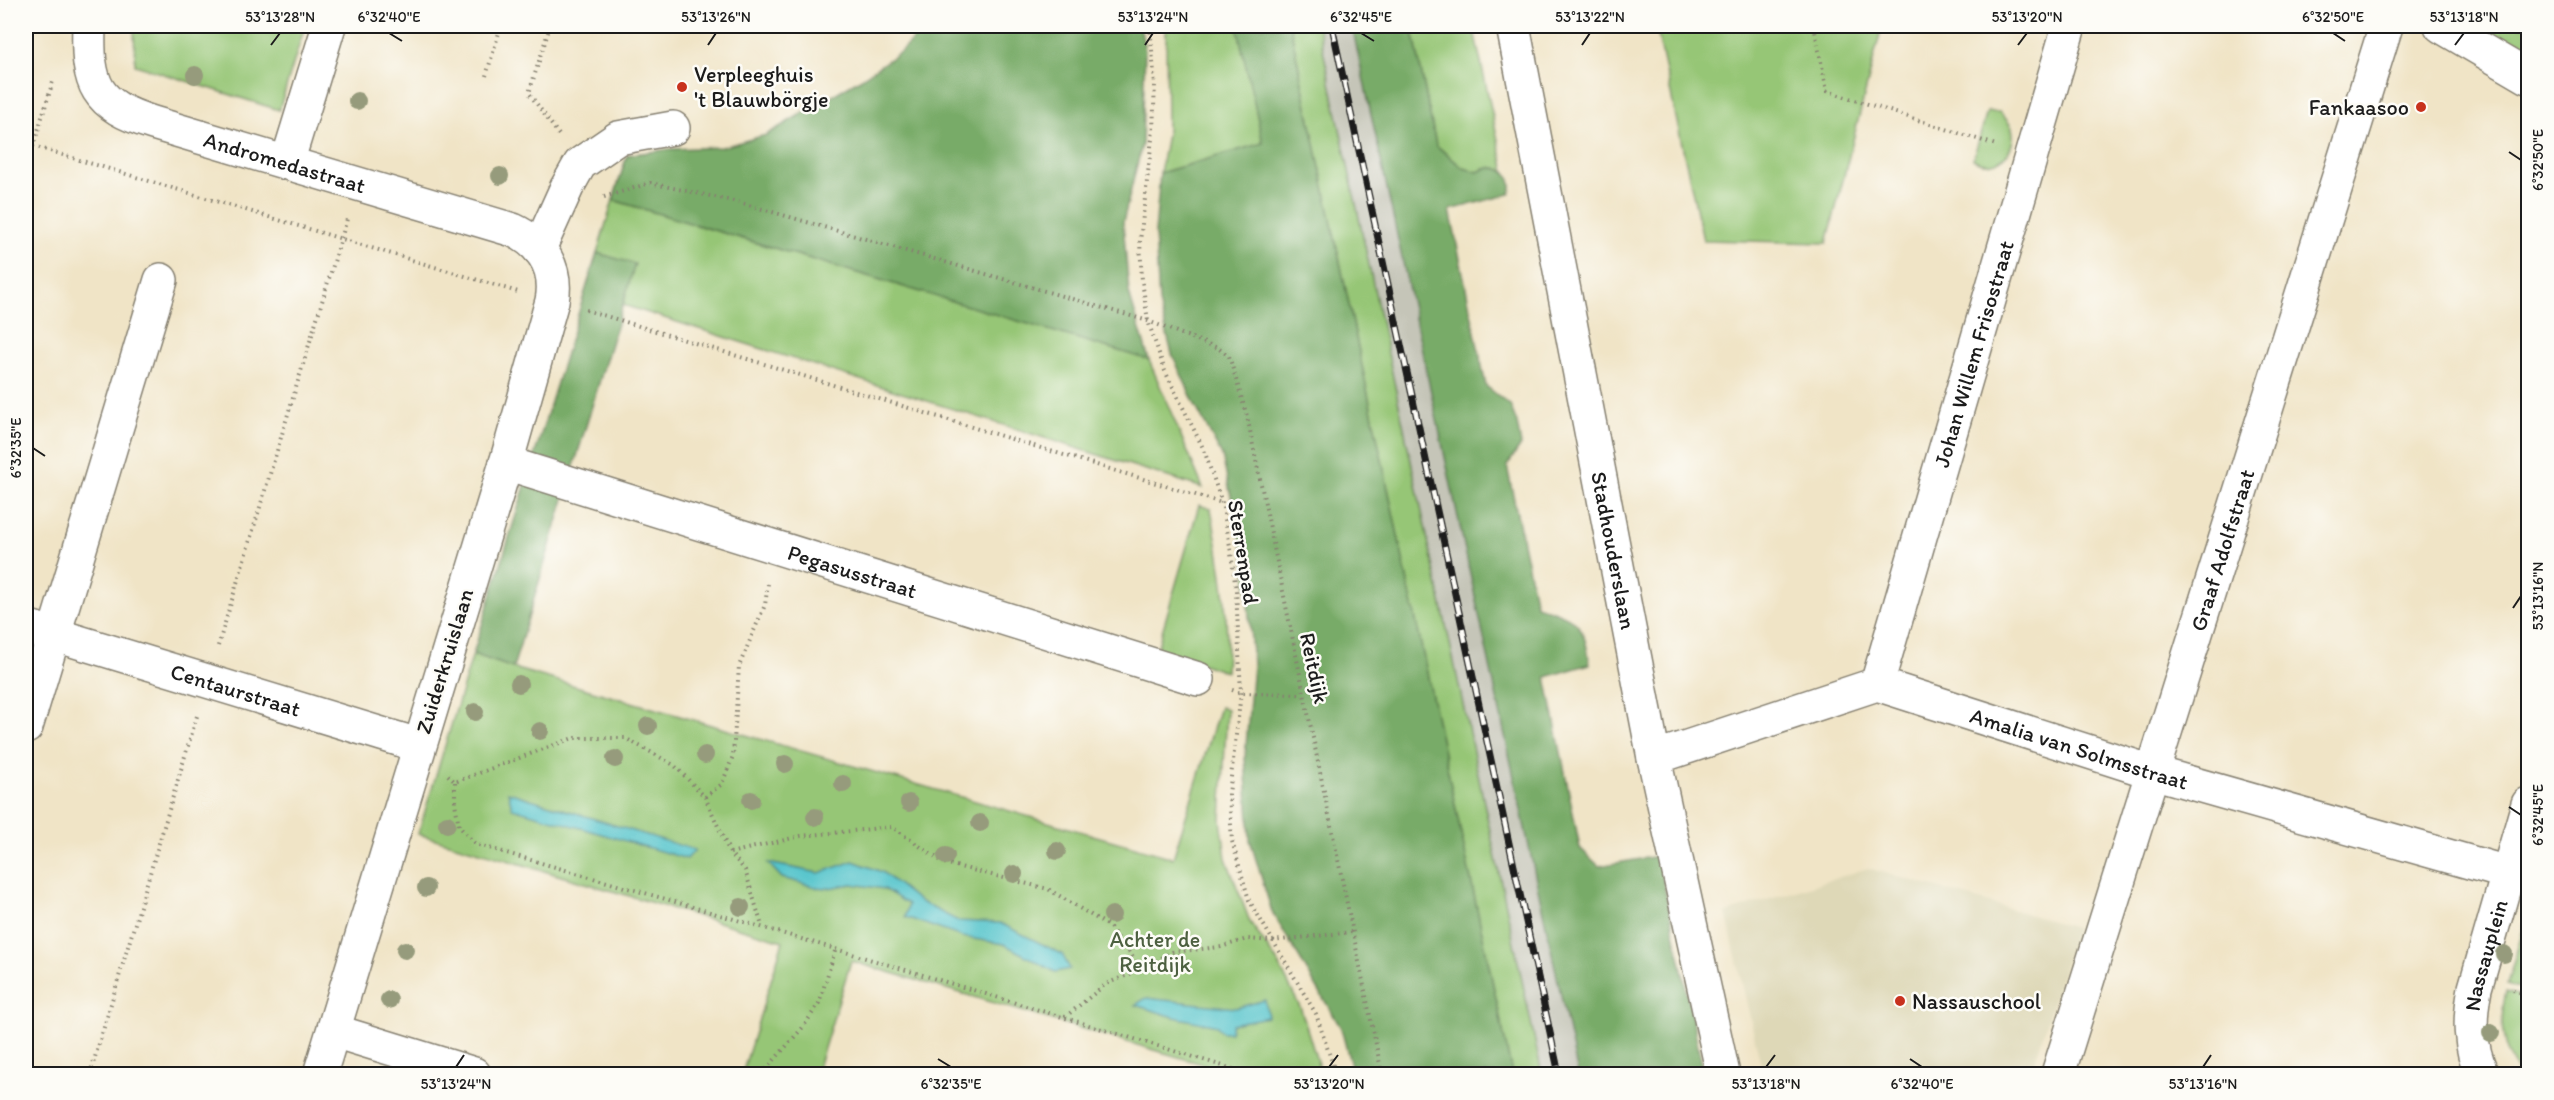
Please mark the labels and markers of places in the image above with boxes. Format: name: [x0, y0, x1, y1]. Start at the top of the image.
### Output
place label: Verpleeghuis 't Blauwbörgje: [694, 61, 828, 113]
marker: Verpleeghuis 't Blauwbörgje: [675, 80, 689, 94]
place label: Fankaasoo: [2309, 94, 2409, 121]
marker: Fankaasoo: [2414, 100, 2428, 114]
place label: Nassauschool: [1912, 988, 2041, 1015]
marker: Nassauschool: [1893, 994, 1907, 1008]

